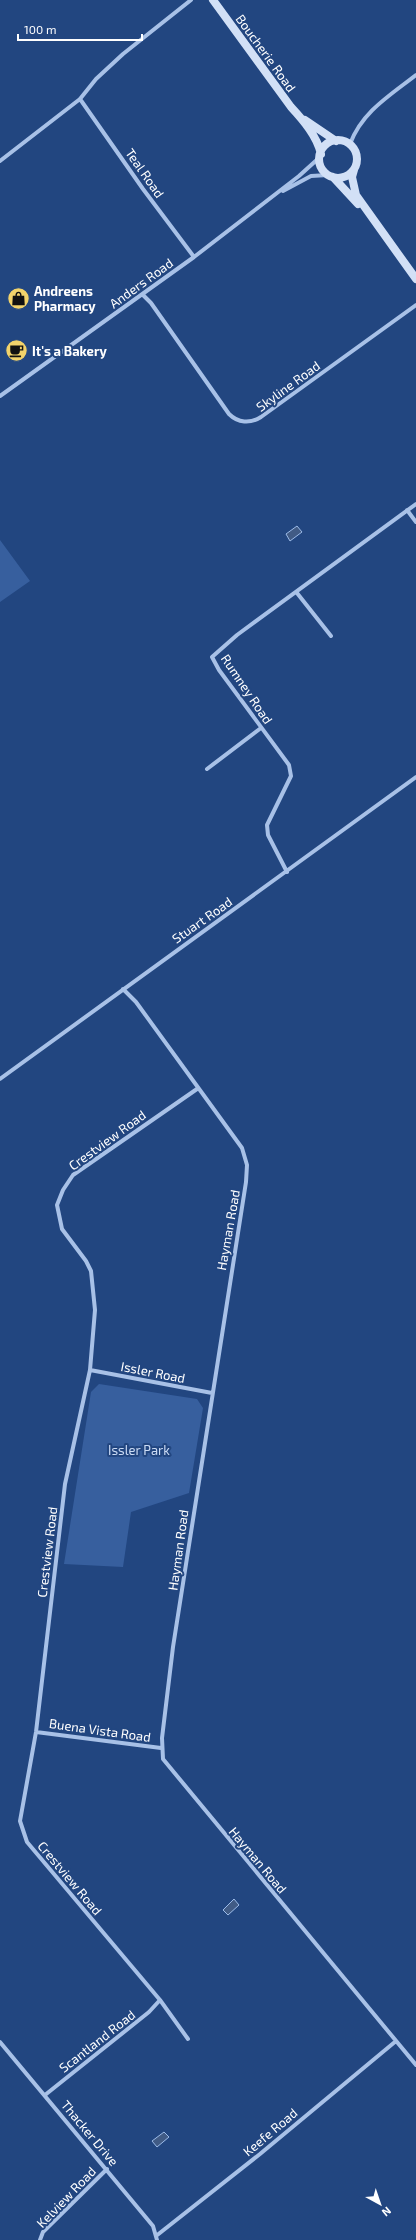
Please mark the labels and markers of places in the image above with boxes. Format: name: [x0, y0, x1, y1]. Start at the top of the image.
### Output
place label: Andreens Pharmacy: [34, 283, 96, 314]
shop icon: Andreens Pharmacy: [5, 285, 31, 311]
cafe icon: It's a Bakery: [3, 338, 29, 364]
place label: It's a Bakery: [32, 343, 107, 359]

